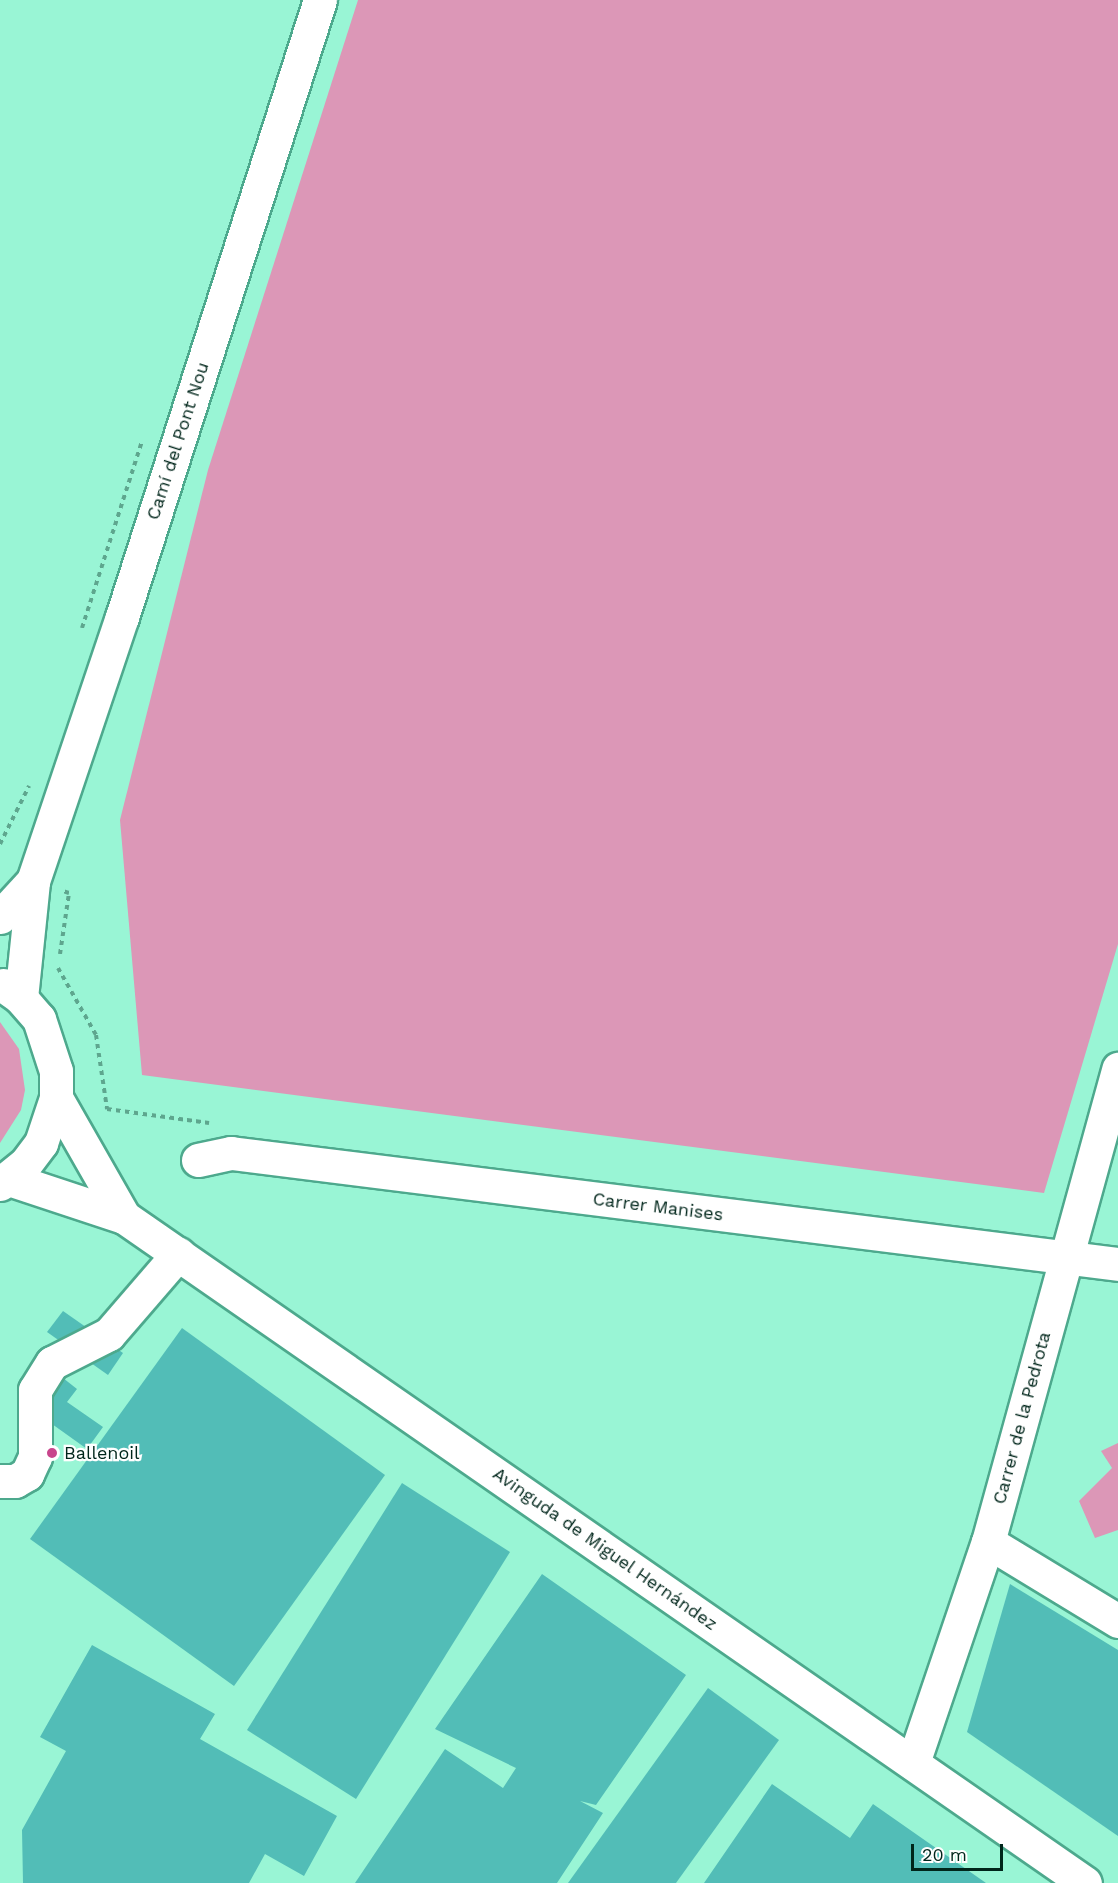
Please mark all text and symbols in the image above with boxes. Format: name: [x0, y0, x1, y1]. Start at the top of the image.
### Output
street label: Camí del Pont Nou: [142, 359, 214, 523]
street label: Carrer Manises: [591, 1188, 725, 1226]
street label: Carrer de la Pedrota: [988, 1329, 1056, 1507]
place label: Ballenoil: [64, 1442, 140, 1464]
marker: Ballenoil: [45, 1446, 59, 1460]
street label: Avinguda de Miguel Hernández: [488, 1463, 722, 1635]
scale bar: [914, 1832, 1006, 1870]
text: 20 m: [922, 1844, 967, 1865]

